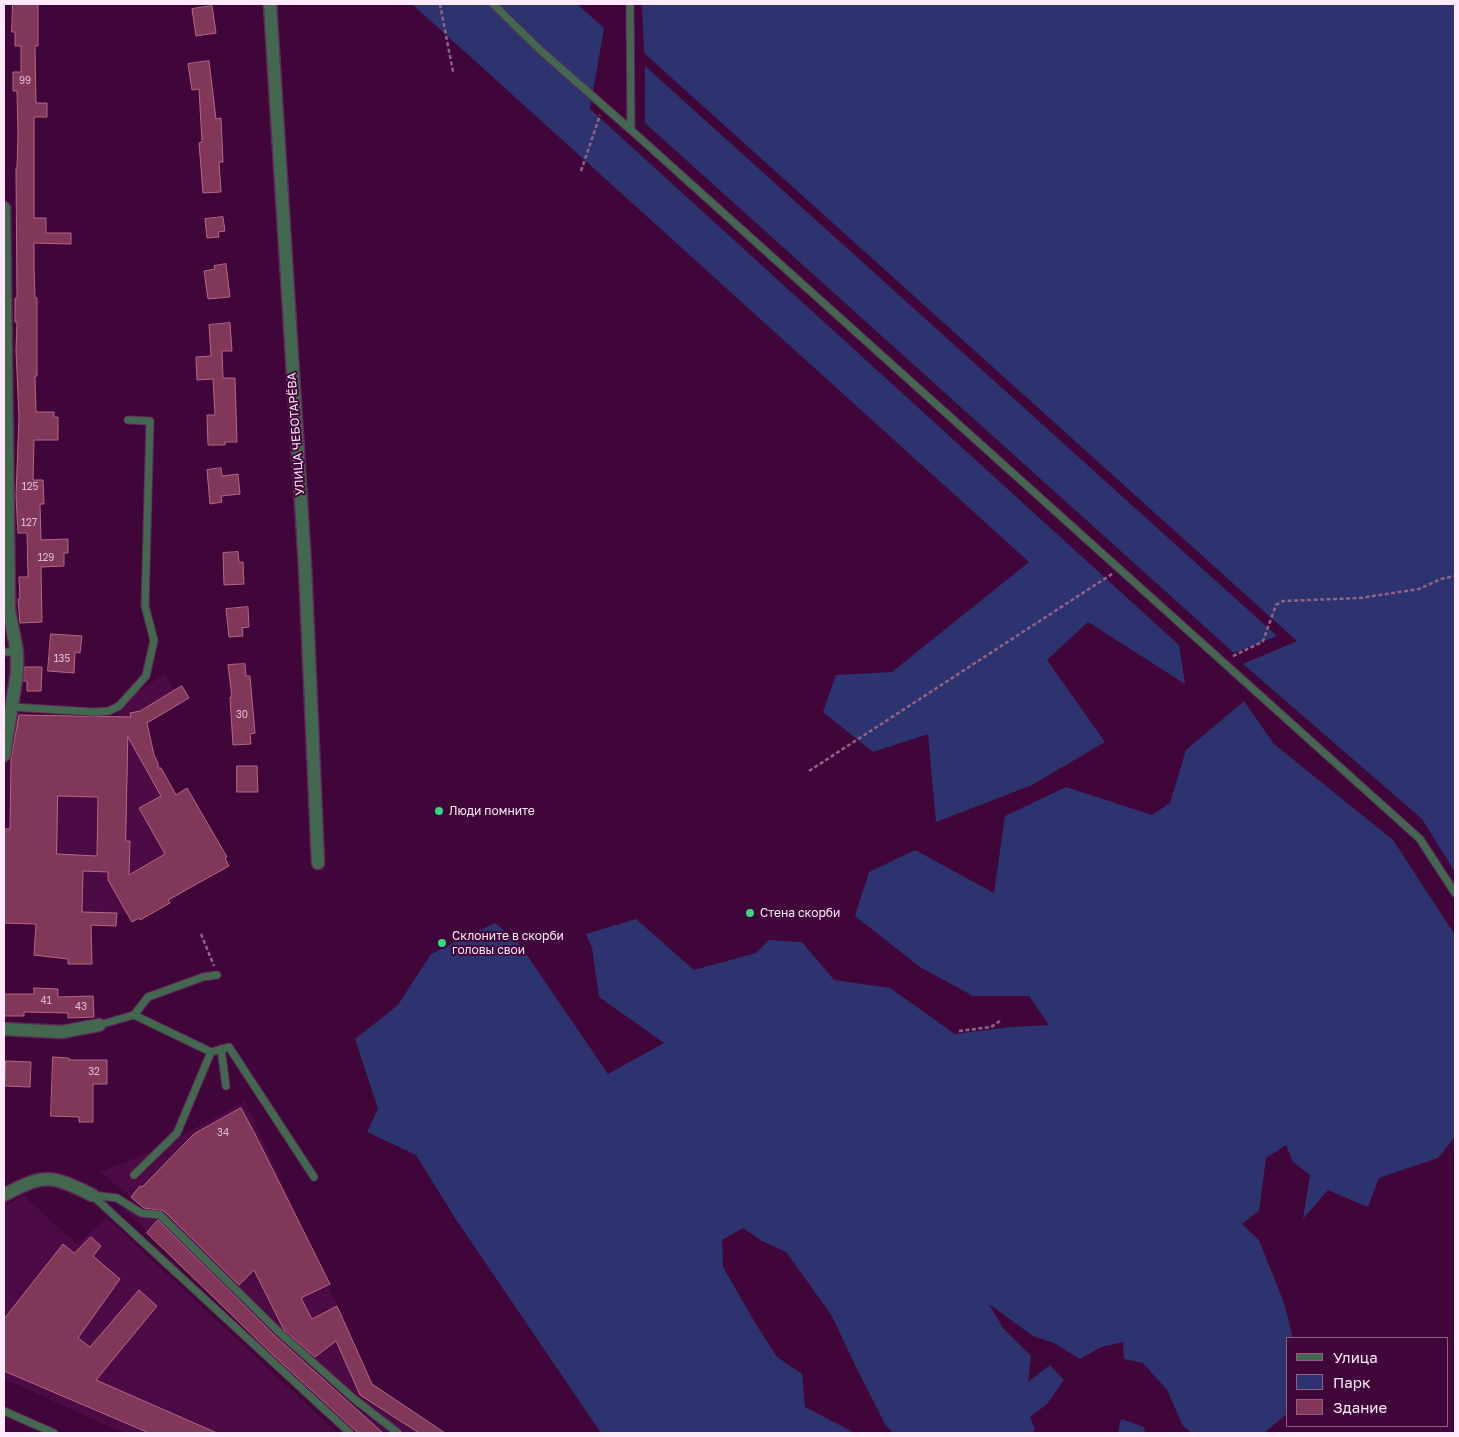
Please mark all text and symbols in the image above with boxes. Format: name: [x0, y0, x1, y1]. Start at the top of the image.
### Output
house number: 99: [19, 75, 31, 87]
street label: УЛИЦА ЧЕБОТАРЁВА: [285, 372, 307, 496]
house number: 125: [22, 481, 38, 493]
house number: 127: [21, 517, 37, 529]
house number: 129: [38, 552, 54, 564]
house number: 135: [54, 653, 70, 665]
house number: 30: [236, 709, 248, 721]
place label: Люди помните: [449, 804, 535, 818]
marker: Люди помните: [433, 805, 445, 817]
place label: Стена скорби: [760, 906, 840, 920]
marker: Стена скорби: [744, 907, 756, 919]
place label: Склоните в скорби головы свои: [452, 929, 564, 957]
marker: Склоните в скорби головы свои: [436, 937, 448, 949]
house number: 41: [41, 995, 51, 1007]
house number: 43: [75, 1001, 87, 1013]
house number: 32: [88, 1066, 100, 1078]
house number: 34: [217, 1127, 229, 1139]
legend: [1286, 1337, 1449, 1427]
text: Улица: [1333, 1348, 1378, 1366]
text: Парк: [1333, 1373, 1371, 1391]
text: Здание: [1333, 1398, 1387, 1416]

